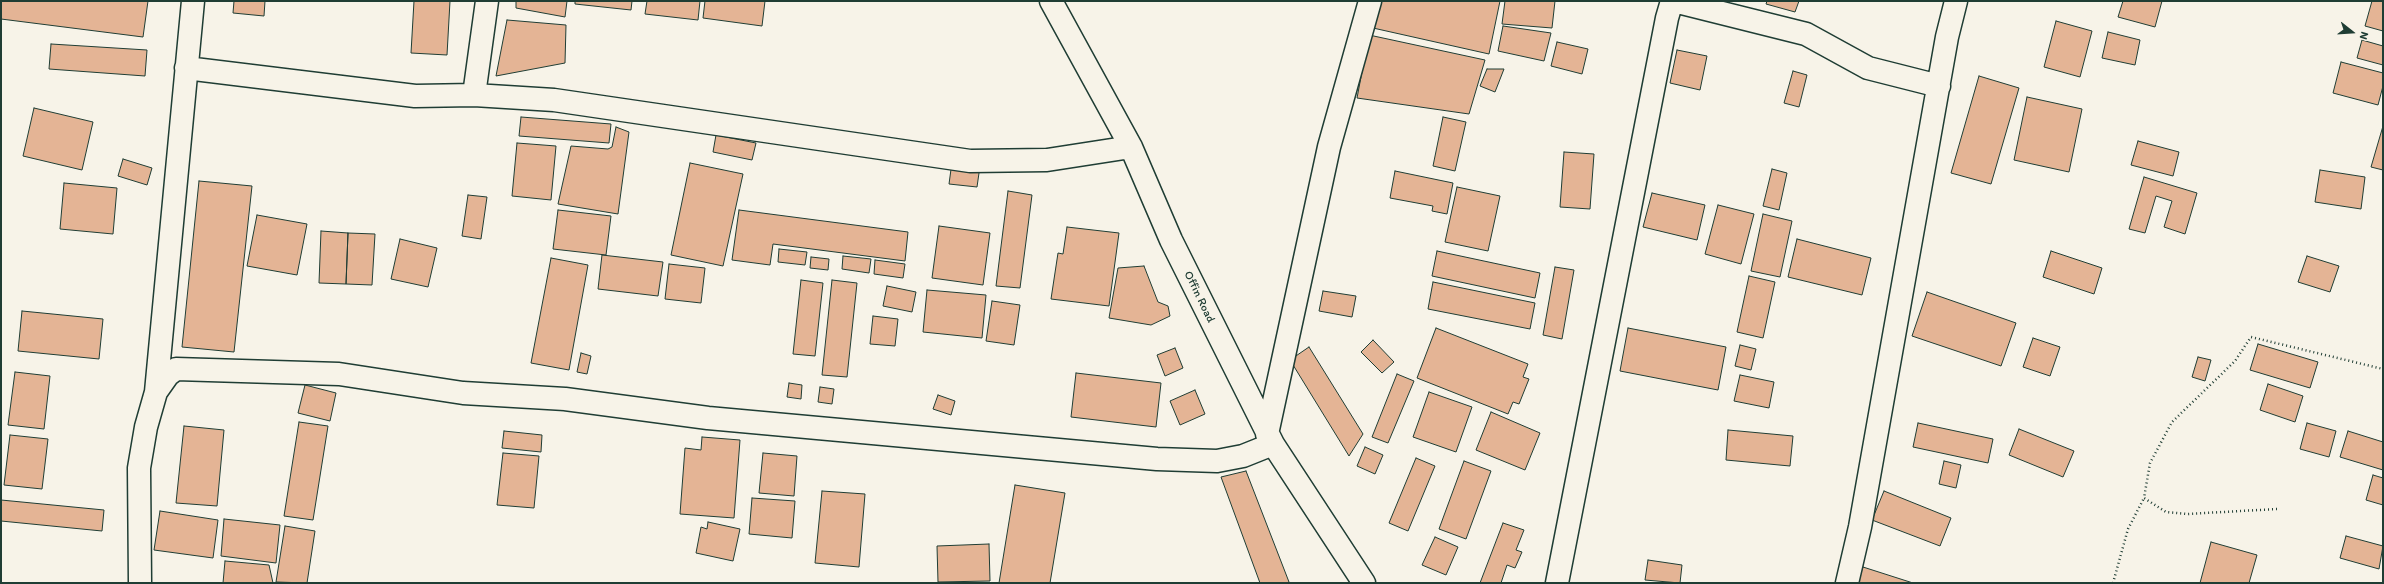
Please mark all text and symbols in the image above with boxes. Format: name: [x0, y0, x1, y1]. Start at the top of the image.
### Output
north arrow: [2332, 12, 2372, 52]
text: N: [2357, 30, 2371, 41]
street label: Offin Road: [1180, 269, 1218, 325]

